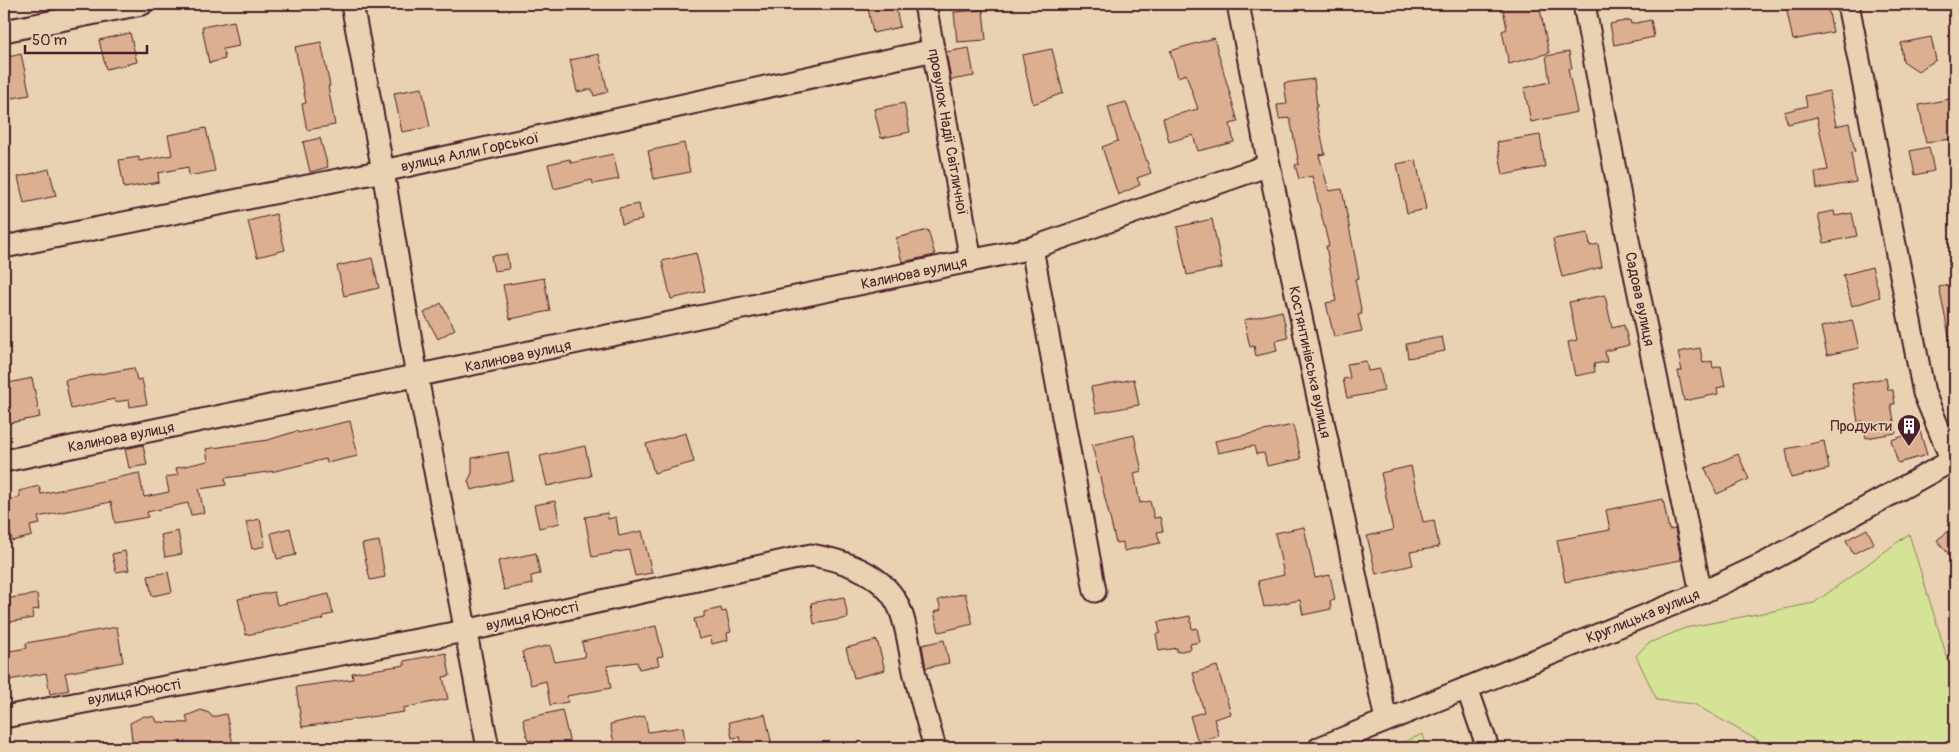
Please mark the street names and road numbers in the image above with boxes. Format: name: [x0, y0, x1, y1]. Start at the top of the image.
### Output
street label: провулок Надії Світличної: [923, 47, 972, 217]
street label: вулиця Алли Горської: [399, 129, 541, 176]
street label: Садова вулиця: [1620, 250, 1659, 348]
street label: Калинова вулиця: [859, 253, 969, 294]
street label: Костянтинівська вулиця: [1284, 284, 1335, 440]
street label: Калинова вулиця: [463, 336, 573, 377]
street label: Калинова вулиця: [66, 418, 176, 457]
street label: Круглицька вулиця: [1584, 585, 1703, 648]
street label: вулиця Юності: [484, 597, 580, 636]
street label: вулиця Юності: [86, 675, 182, 710]

